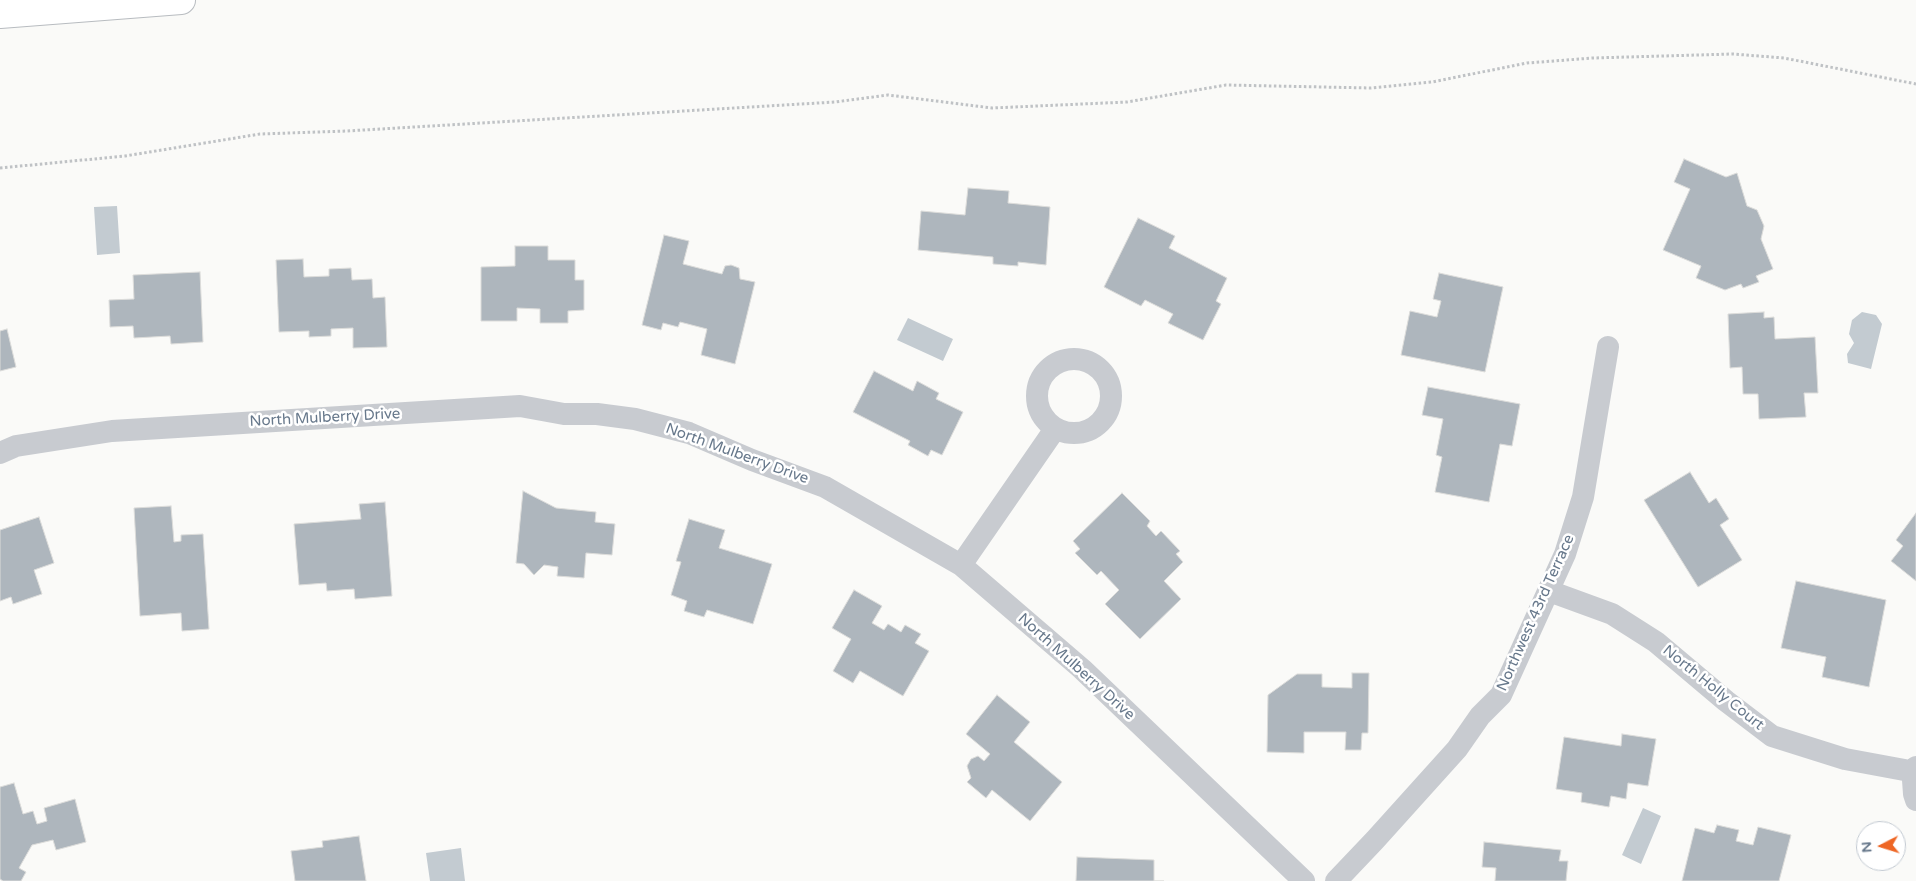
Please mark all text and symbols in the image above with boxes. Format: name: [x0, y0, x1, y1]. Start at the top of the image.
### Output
street label: North Mulberry Drive: [249, 405, 401, 431]
street label: North Mulberry Drive: [663, 420, 811, 488]
street label: Northwest 43rd Terrace: [1493, 532, 1579, 694]
street label: North Mulberry Drive: [1014, 610, 1138, 724]
street label: North Holly Court: [1659, 642, 1767, 734]
north arrow: [1856, 821, 1906, 871]
text: N: [1858, 841, 1876, 854]

